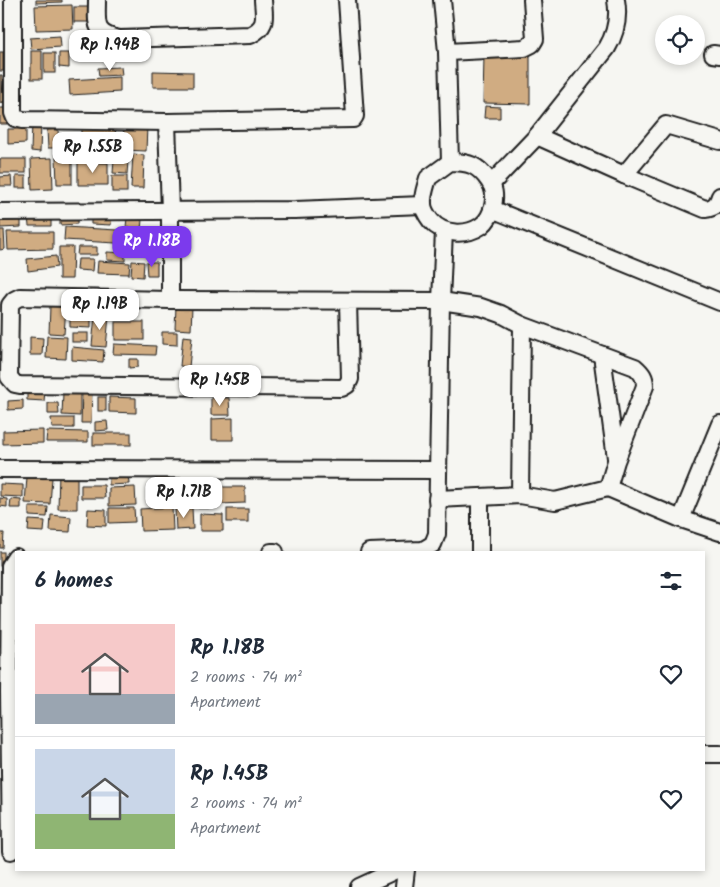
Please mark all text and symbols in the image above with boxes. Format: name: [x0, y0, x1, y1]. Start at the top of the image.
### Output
map controls: [655, 15, 705, 65]
button: locate: [655, 15, 705, 65]
pin: Rp 1.94B: [58, 30, 162, 72]
text: Rp 1.94B: [80, 33, 140, 58]
pin: Rp 1.55B: [41, 132, 145, 174]
text: Rp 1.55B: [63, 135, 123, 160]
pin: Rp 1.18B: [100, 226, 204, 268]
text: Rp 1.18B: [123, 229, 181, 254]
pin: Rp 1.19B: [48, 288, 152, 331]
text: Rp 1.19B: [72, 292, 128, 317]
pin: Rp 1.45B: [168, 364, 272, 407]
text: Rp 1.45B: [190, 368, 250, 393]
pin: Rp 1.71B: [132, 476, 236, 519]
text: Rp 1.71B: [156, 480, 212, 505]
text: 6 homes: [35, 565, 113, 598]
icon: filters: [657, 567, 685, 595]
text: Rp 1.18B: [190, 632, 265, 665]
icon: home: [75, 644, 135, 704]
icon: heart: [657, 660, 685, 688]
text: 2 rooms · 74 m²: [190, 665, 302, 690]
text: Apartment: [190, 690, 261, 715]
text: Rp 1.45B: [190, 758, 269, 791]
icon: home: [75, 769, 135, 829]
icon: heart: [657, 785, 685, 813]
text: 2 rooms · 74 m²: [190, 791, 302, 816]
text: Apartment: [190, 816, 261, 841]

